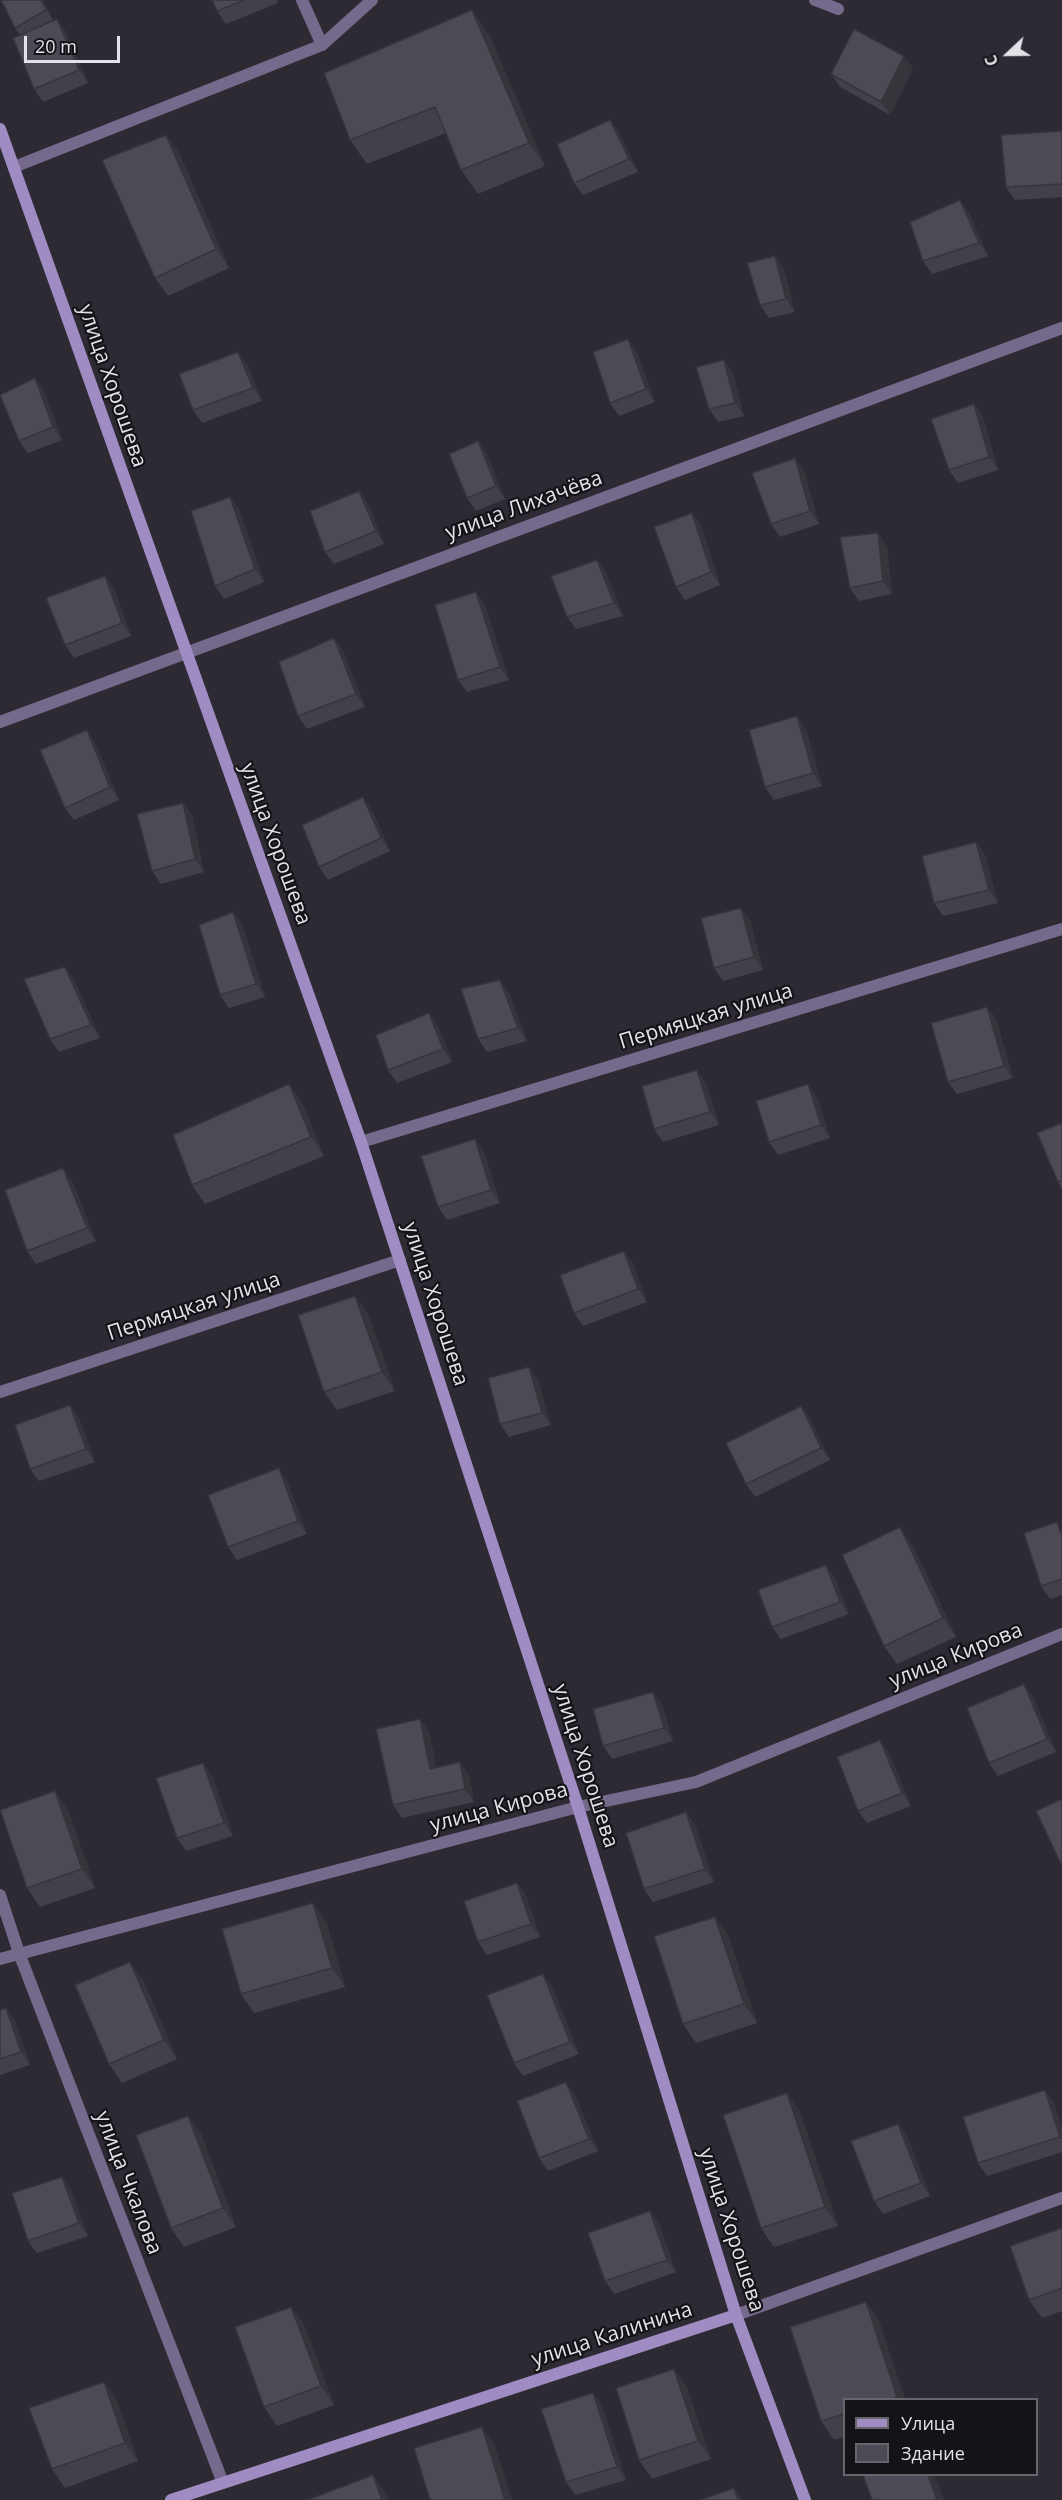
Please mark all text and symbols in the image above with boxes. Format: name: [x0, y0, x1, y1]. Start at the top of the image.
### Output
scale bar: [27, 24, 123, 62]
north arrow: [978, 24, 1038, 84]
text: 20 m: [35, 34, 77, 58]
text: С: [979, 52, 1003, 70]
street label: улица Хорошева: [72, 301, 152, 471]
street label: улица Лихачёва: [442, 466, 606, 546]
street label: улица Хорошева: [234, 760, 316, 928]
street label: Пермяцкая улица: [616, 979, 796, 1055]
street label: улица Хорошева: [397, 1219, 473, 1389]
street label: Пермяцкая улица: [104, 1267, 284, 1347]
street label: улица Кирова: [886, 1618, 1026, 1694]
street label: улица Хорошева: [547, 1681, 623, 1851]
street label: улица Кирова: [427, 1778, 571, 1838]
street label: улица Чкалова: [89, 2108, 167, 2258]
street label: улица Хорошева: [693, 2145, 769, 2315]
street label: улица Калинина: [528, 2297, 696, 2373]
legend: [843, 2398, 1038, 2476]
text: Улица: [901, 2411, 955, 2435]
text: Здание: [901, 2441, 965, 2465]

